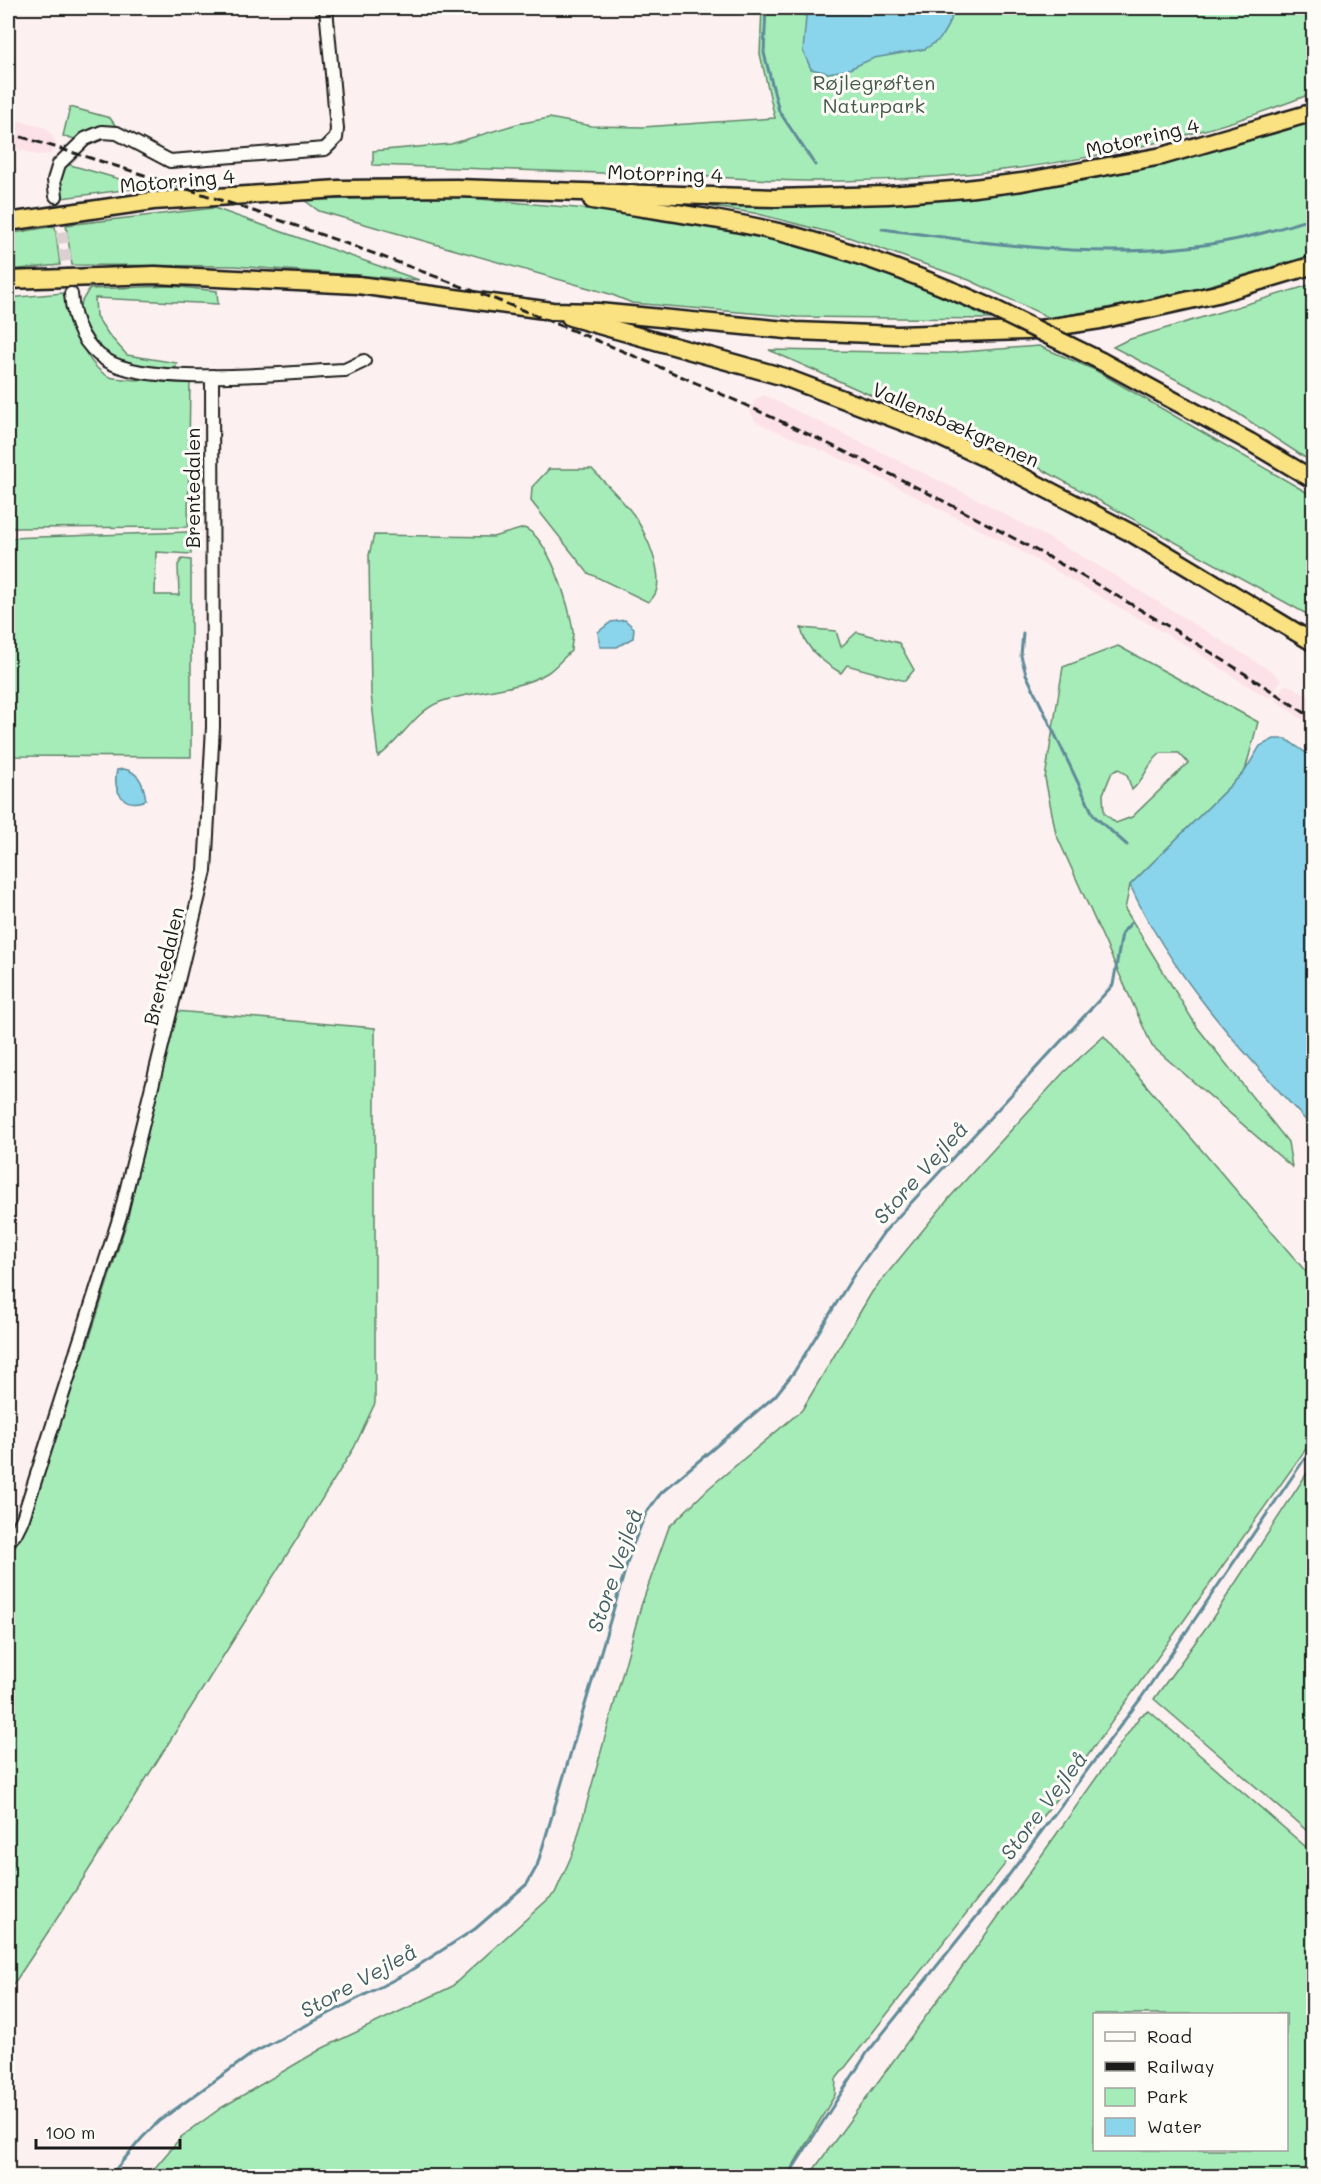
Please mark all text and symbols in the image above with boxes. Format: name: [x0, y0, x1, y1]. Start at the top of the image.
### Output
park label: Røjlegrøften Naturpark: [813, 69, 935, 118]
street label: Motorring 4: [1083, 111, 1201, 163]
street label: Motorring 4: [607, 158, 723, 188]
street label: Motorring 4: [118, 162, 236, 198]
street label: Vallensbækgrenen: [868, 375, 1044, 473]
street label: Brentedalen: [179, 428, 205, 548]
street label: Brentedalen: [137, 904, 189, 1028]
water label: Store Vejleå: [867, 1115, 973, 1229]
water label: Store Vejleå: [580, 1505, 648, 1635]
water label: Store Vejleå: [993, 1745, 1093, 1865]
water label: Store Vejleå: [295, 1937, 421, 2023]
legend: [1093, 2013, 1288, 2151]
text: Road: [1147, 2024, 1192, 2048]
text: Railway: [1147, 2054, 1214, 2078]
text: Park: [1147, 2084, 1188, 2108]
scale bar: [36, 2112, 180, 2150]
text: Water: [1147, 2114, 1202, 2138]
text: 100 m: [45, 2120, 95, 2144]

